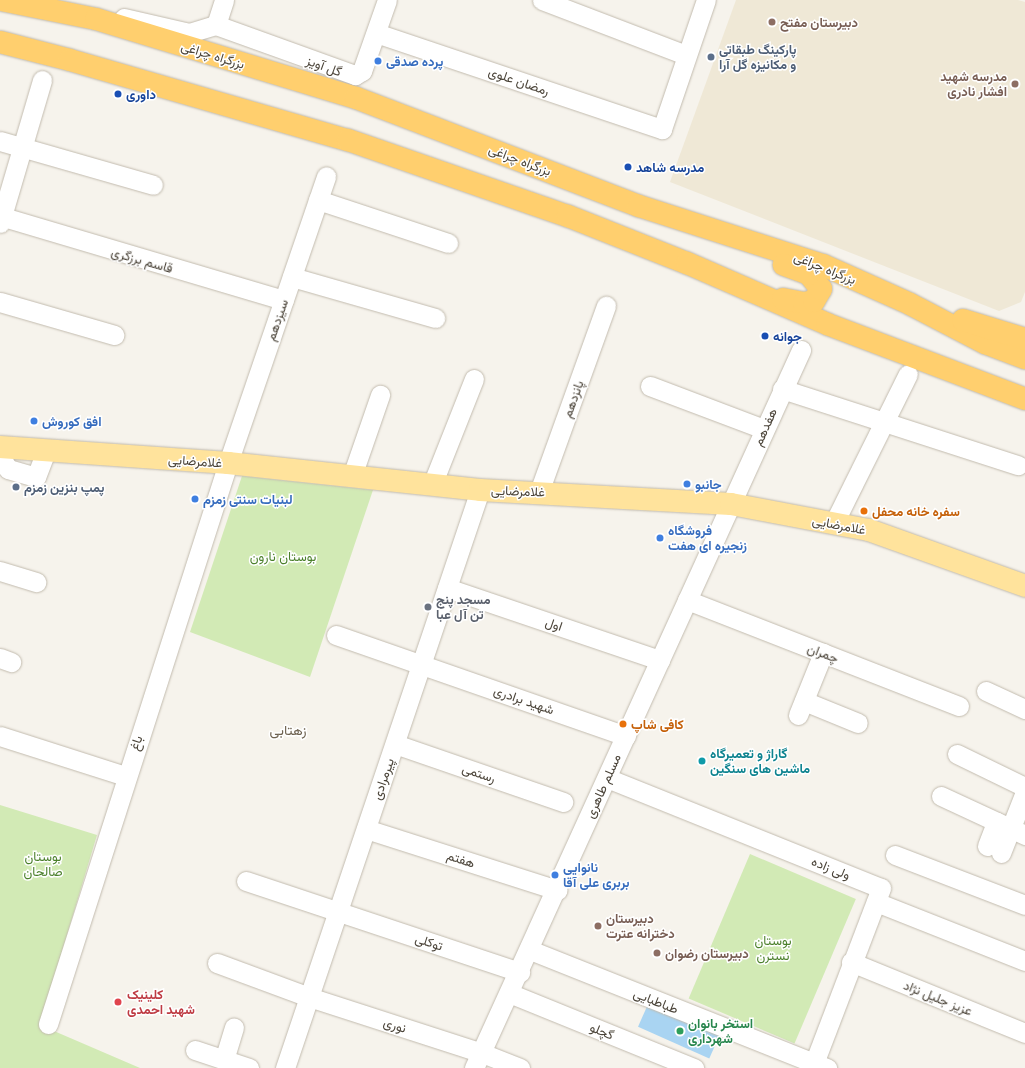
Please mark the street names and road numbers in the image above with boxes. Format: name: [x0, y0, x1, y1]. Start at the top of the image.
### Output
street label: بزرگراه چراغی: [179, 38, 247, 72]
street label: گل آویز: [304, 52, 344, 80]
street label: رمضان علوی: [487, 63, 551, 99]
street label: بزرگراه چراغی: [487, 141, 553, 179]
street label: قاسم برزگری: [109, 244, 175, 276]
street label: بزرگراه چراغی: [792, 248, 858, 288]
street label: سیزدهم: [263, 297, 291, 343]
street label: پانزدهم: [559, 378, 587, 420]
street label: هفدهم: [750, 406, 780, 448]
street label: غلامرضایی: [167, 451, 223, 471]
street label: غلامرضایی: [491, 482, 545, 500]
street label: غلامرضایی: [811, 512, 867, 538]
street label: اول: [543, 614, 565, 634]
street label: چمران: [805, 640, 841, 666]
street label: شهید برادری: [492, 682, 556, 718]
street label: باغ: [126, 734, 146, 752]
street label: مسلم طاهری: [582, 751, 624, 821]
street label: پیرمرادی: [369, 756, 397, 802]
street label: رستمی: [460, 760, 498, 786]
street label: هفتم: [445, 847, 477, 871]
street label: ولی زاده: [809, 853, 853, 883]
street label: توکلی: [413, 930, 445, 954]
street label: عزیز جلیل نژاد: [901, 977, 975, 1019]
street label: طباطبایی: [631, 985, 681, 1017]
street label: نوری: [382, 1014, 408, 1036]
street label: گچلو: [588, 1019, 616, 1043]

